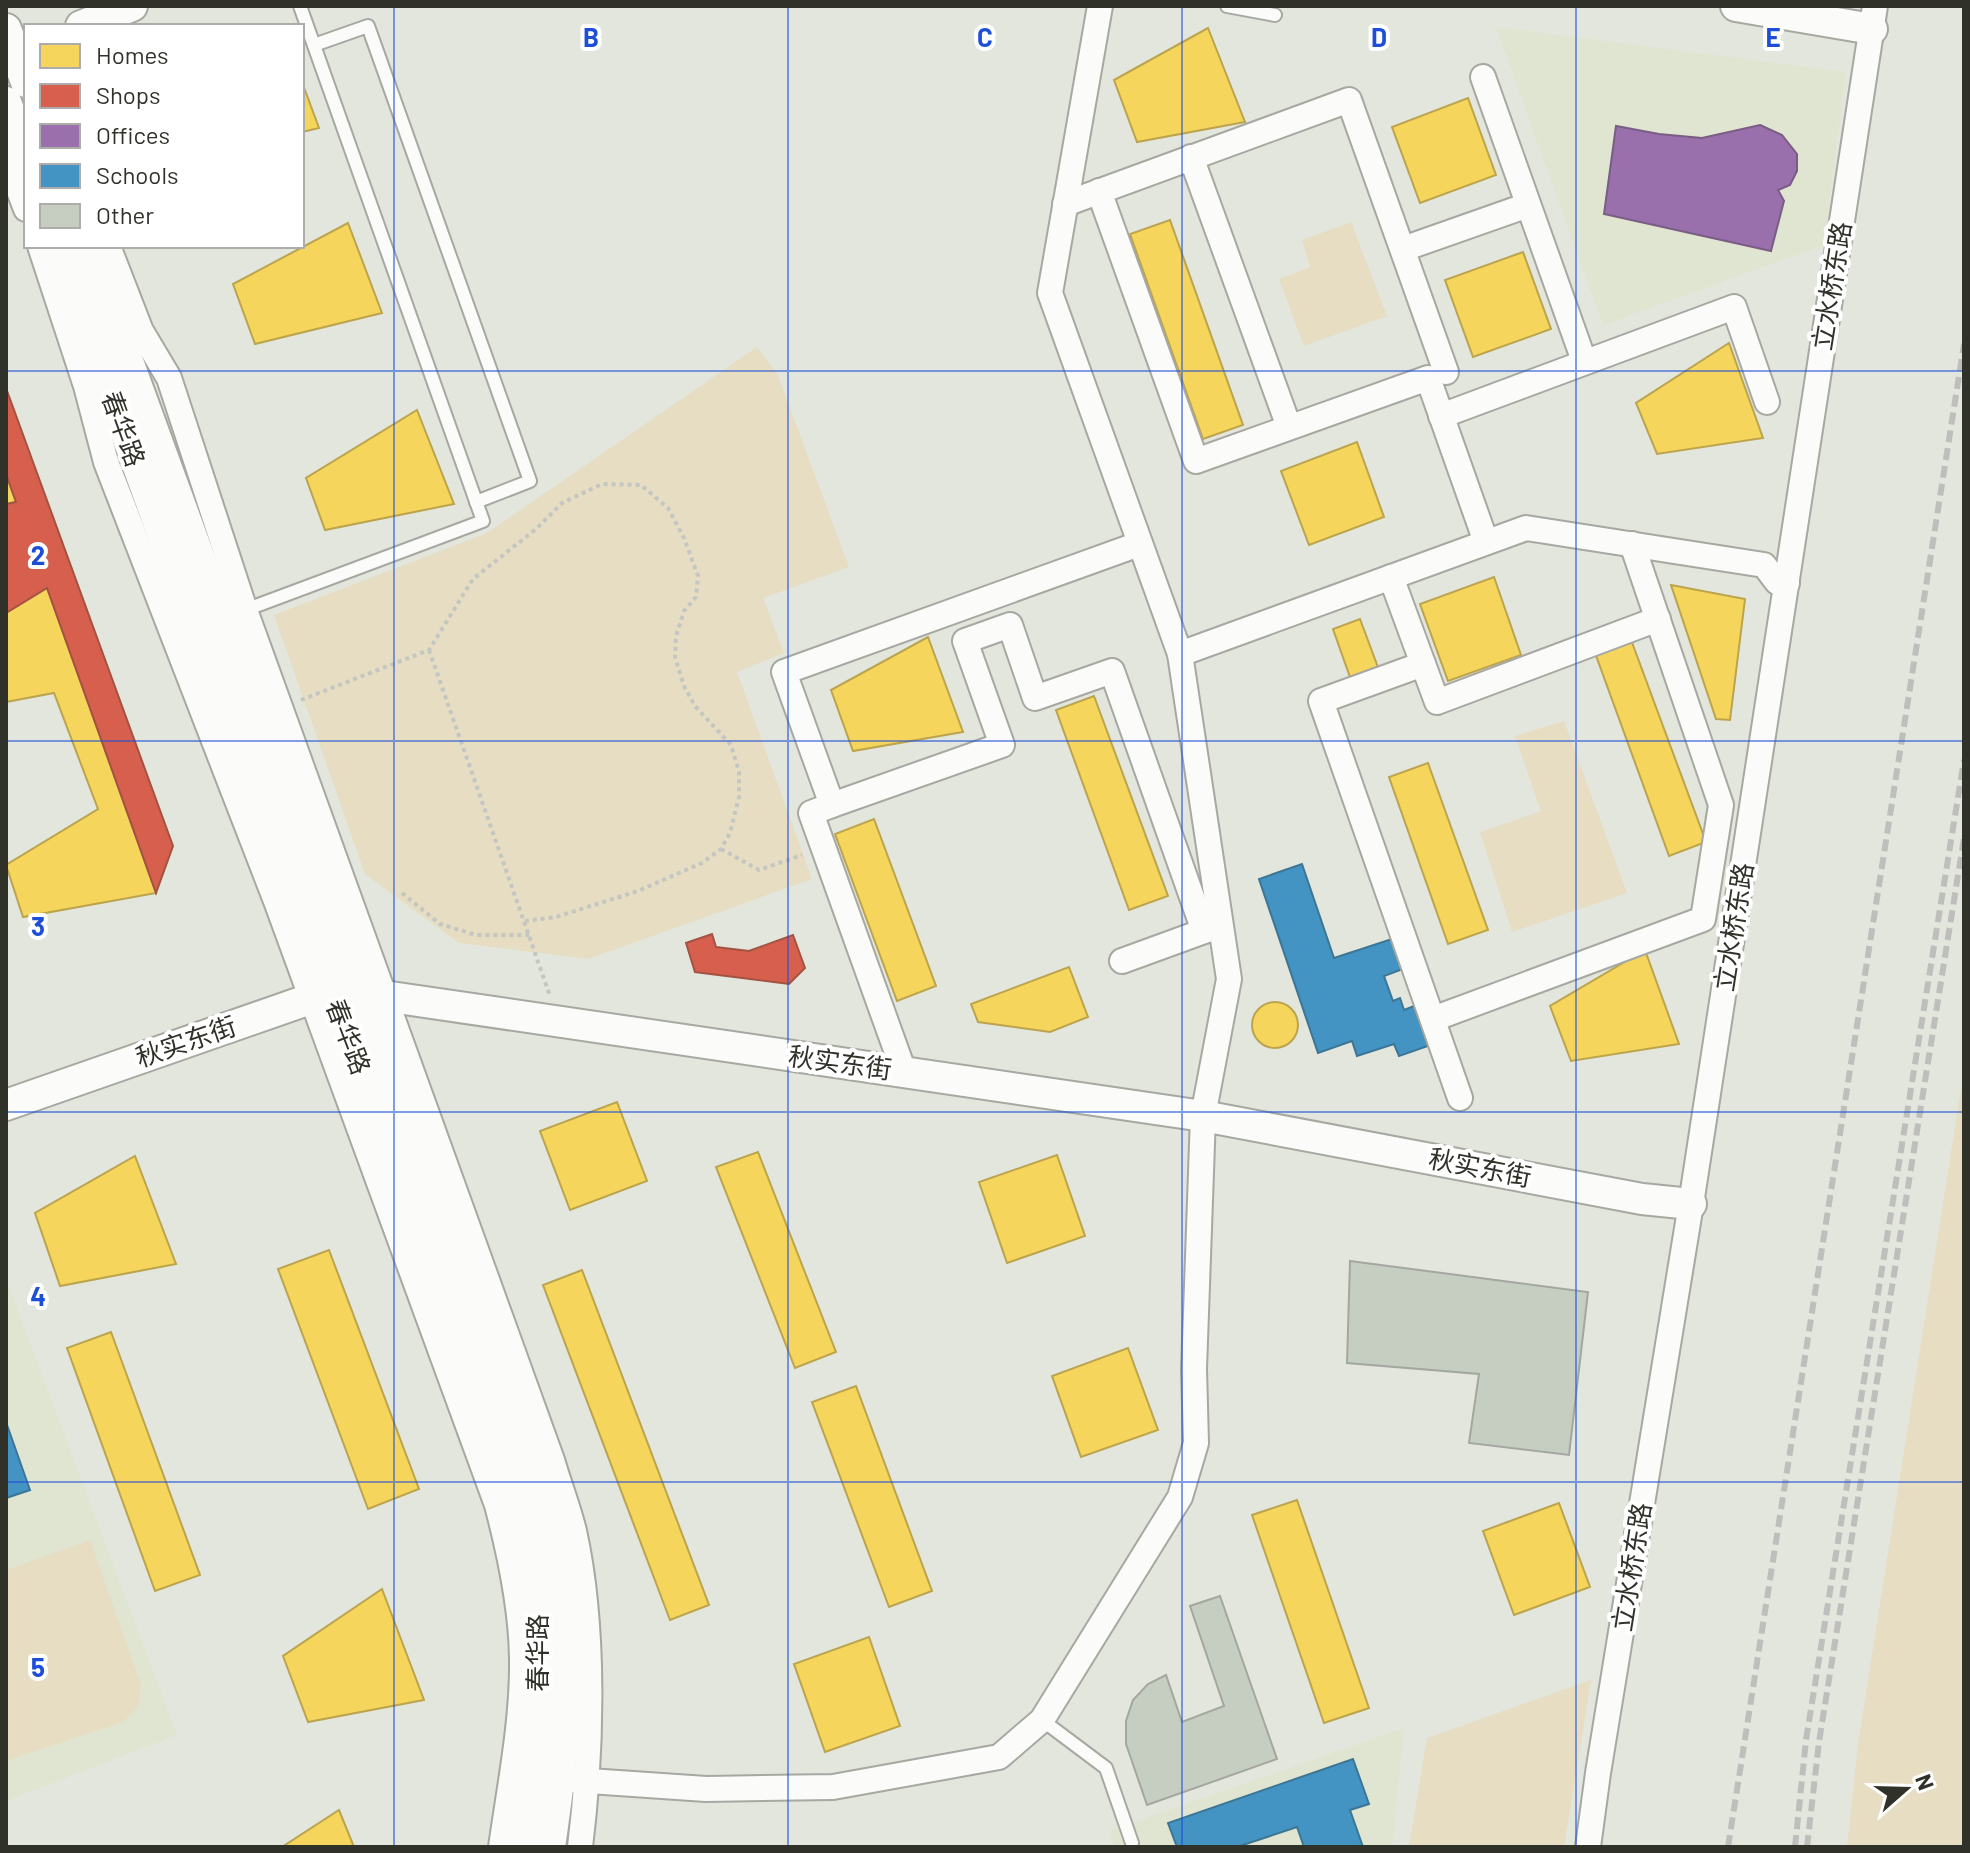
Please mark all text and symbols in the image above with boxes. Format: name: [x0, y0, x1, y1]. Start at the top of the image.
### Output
text: B: [583, 21, 599, 52]
text: C: [977, 21, 993, 52]
text: D: [1371, 21, 1387, 52]
text: E: [1765, 21, 1781, 52]
legend: [24, 24, 304, 248]
text: Homes: [96, 40, 169, 69]
text: Shops: [96, 80, 161, 109]
text: Offices: [96, 120, 170, 149]
text: Schools: [96, 160, 179, 189]
text: Other: [96, 200, 154, 229]
street label: 立水桥东路: [1805, 219, 1856, 352]
street label: 春华路: [97, 387, 152, 470]
text: 2: [31, 539, 45, 570]
street label: 立水桥东路: [1707, 860, 1758, 993]
text: 3: [31, 910, 45, 941]
street label: 春华路: [321, 994, 378, 1078]
street label: 秋实东街: [131, 1009, 240, 1072]
street label: 秋实东街: [787, 1039, 894, 1084]
street label: 秋实东街: [1426, 1141, 1534, 1192]
text: 4: [30, 1280, 46, 1311]
street label: 立水桥东路: [1605, 1500, 1656, 1633]
street label: 春华路: [521, 1614, 552, 1692]
text: 5: [31, 1651, 45, 1682]
north arrow: [1866, 1749, 1946, 1829]
text: N: [1911, 1770, 1940, 1793]

